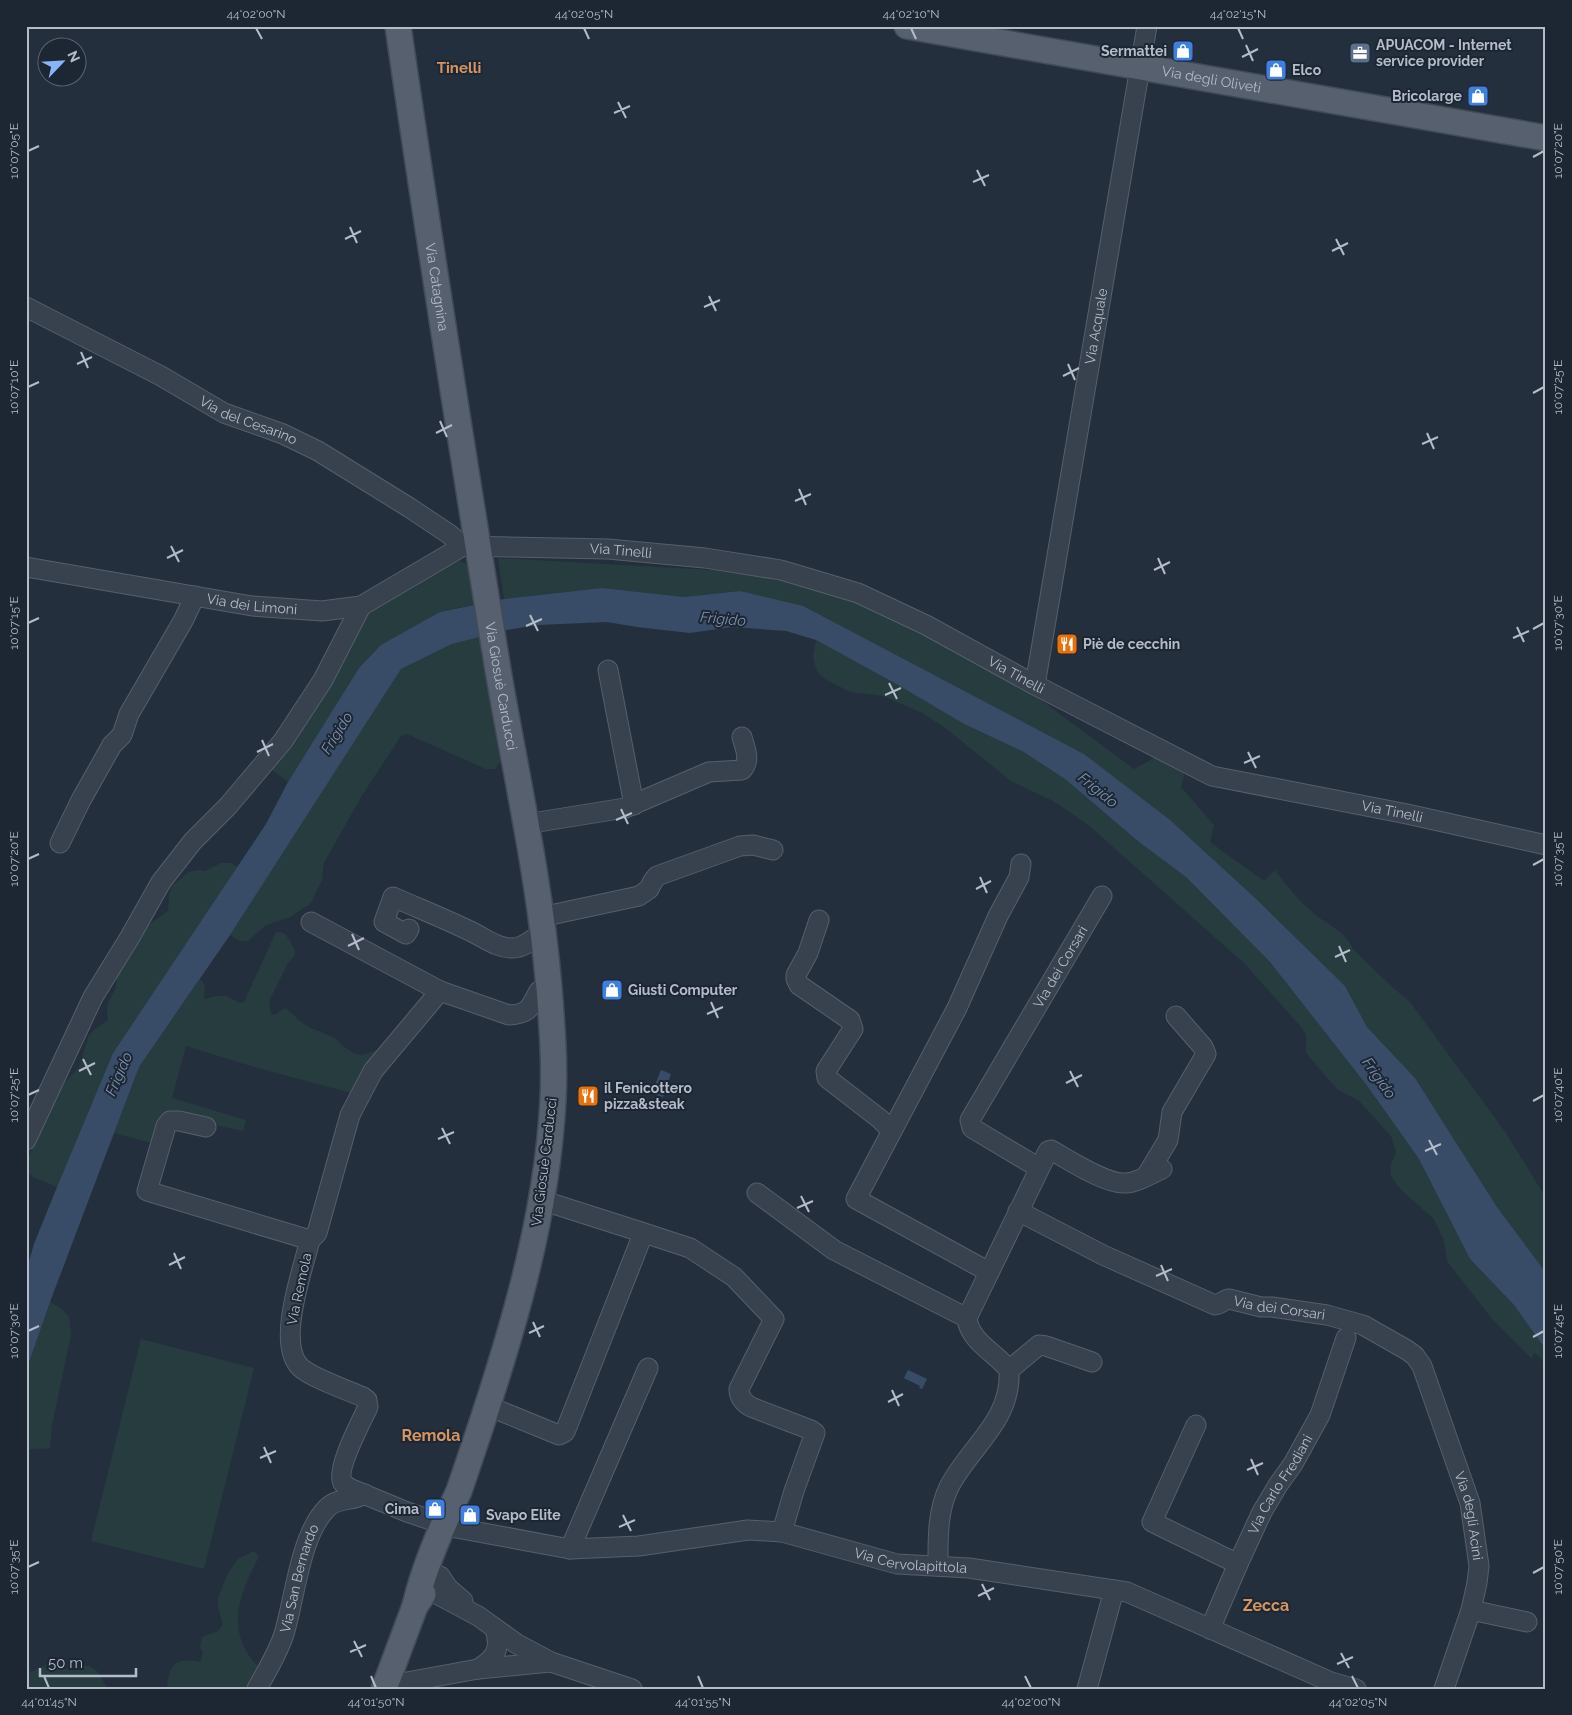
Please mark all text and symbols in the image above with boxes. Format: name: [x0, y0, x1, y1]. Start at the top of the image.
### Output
text: 44°02'00"N: [226, 7, 286, 21]
text: 44°02'05"N: [555, 7, 613, 21]
text: 44°02'10"N: [882, 7, 940, 21]
text: 44°02'15"N: [1210, 7, 1266, 21]
place label: APUACOM - Internet service provider: [1376, 37, 1512, 69]
north arrow: [38, 38, 88, 88]
shop icon: Sermattei: [1171, 39, 1195, 63]
office icon: APUACOM - Internet service provider: [1348, 41, 1372, 65]
place label: Sermattei: [1101, 43, 1167, 59]
text: N: [64, 48, 83, 65]
shop icon: Elco: [1264, 58, 1288, 82]
district label: Tinelli: [437, 59, 481, 77]
place label: Elco: [1292, 62, 1322, 78]
street label: Via degli Oliveti: [1161, 63, 1262, 96]
shop icon: Bricolarge: [1466, 84, 1490, 108]
place label: Bricolarge: [1392, 88, 1463, 104]
text: 10°07'05"E: [7, 123, 21, 179]
text: 10°07'20"E: [1551, 123, 1565, 179]
street label: Via Catagnina: [422, 242, 452, 332]
street label: Via Acquale: [1082, 287, 1110, 365]
text: 10°07'10"E: [7, 360, 21, 414]
text: 10°07'25"E: [1551, 360, 1565, 414]
street label: Via del Cesarino: [197, 392, 300, 448]
street label: Via Tinelli: [590, 541, 653, 561]
street label: Via dei Limoni: [205, 590, 298, 617]
text: 10°07'30"E: [1551, 595, 1565, 651]
text: 10°07'15"E: [7, 596, 21, 650]
water label: Frigido: [699, 608, 747, 630]
street label: Via Giosuè Carducci: [482, 621, 520, 751]
restaurant icon: Piè de cecchin: [1055, 632, 1079, 656]
place label: Piè de cecchin: [1083, 636, 1180, 652]
street label: Via Tinelli: [985, 653, 1047, 697]
water label: Frigido: [317, 709, 357, 757]
water label: Frigido: [1074, 769, 1122, 811]
street label: Via Tinelli: [1360, 797, 1424, 825]
text: 10°07'20"E: [7, 831, 21, 887]
text: 10°07'35"E: [1551, 832, 1565, 886]
street label: Via dei Corsari: [1030, 923, 1091, 1011]
shop icon: Giusti Computer: [600, 978, 624, 1002]
place label: Giusti Computer: [628, 982, 738, 998]
water label: Frigido: [102, 1049, 136, 1099]
water label: Frigido: [1358, 1054, 1400, 1102]
text: 10°07'25"E: [7, 1068, 21, 1122]
text: 10°07'40"E: [1551, 1068, 1565, 1123]
place label: il Fenicottero pizza&steak: [604, 1080, 693, 1112]
restaurant icon: il Fenicottero pizza&steak: [576, 1084, 600, 1108]
street label: Via Giosuè Carducci: [528, 1097, 560, 1227]
street label: Via Remola: [284, 1251, 314, 1327]
street label: Via dei Corsari: [1232, 1292, 1326, 1323]
text: 10°07'30"E: [7, 1303, 21, 1359]
text: 10°07'45"E: [1551, 1304, 1565, 1358]
district label: Remola: [402, 1426, 460, 1445]
street label: Via Carlo Frediani: [1245, 1432, 1316, 1537]
street label: Via degli Acini: [1452, 1469, 1486, 1561]
shop icon: Cima: [423, 1497, 447, 1521]
place label: Cima: [385, 1501, 419, 1517]
shop icon: Svapo Elite: [458, 1503, 482, 1527]
place label: Svapo Elite: [486, 1507, 561, 1523]
street label: Via San Bernardo: [277, 1521, 322, 1635]
text: 10°07'50"E: [1551, 1539, 1565, 1595]
text: 10°07'35"E: [7, 1540, 21, 1594]
street label: Via Cervolapittola: [852, 1544, 968, 1576]
district label: Zecca: [1243, 1596, 1289, 1615]
scale bar: [40, 1645, 136, 1677]
text: 50 m: [48, 1654, 83, 1672]
text: 44°01'45"N: [21, 1695, 77, 1709]
text: 44°01'50"N: [348, 1695, 404, 1709]
text: 44°01'55"N: [675, 1695, 731, 1709]
text: 44°02'00"N: [1001, 1695, 1061, 1709]
text: 44°02'05"N: [1329, 1695, 1387, 1709]

